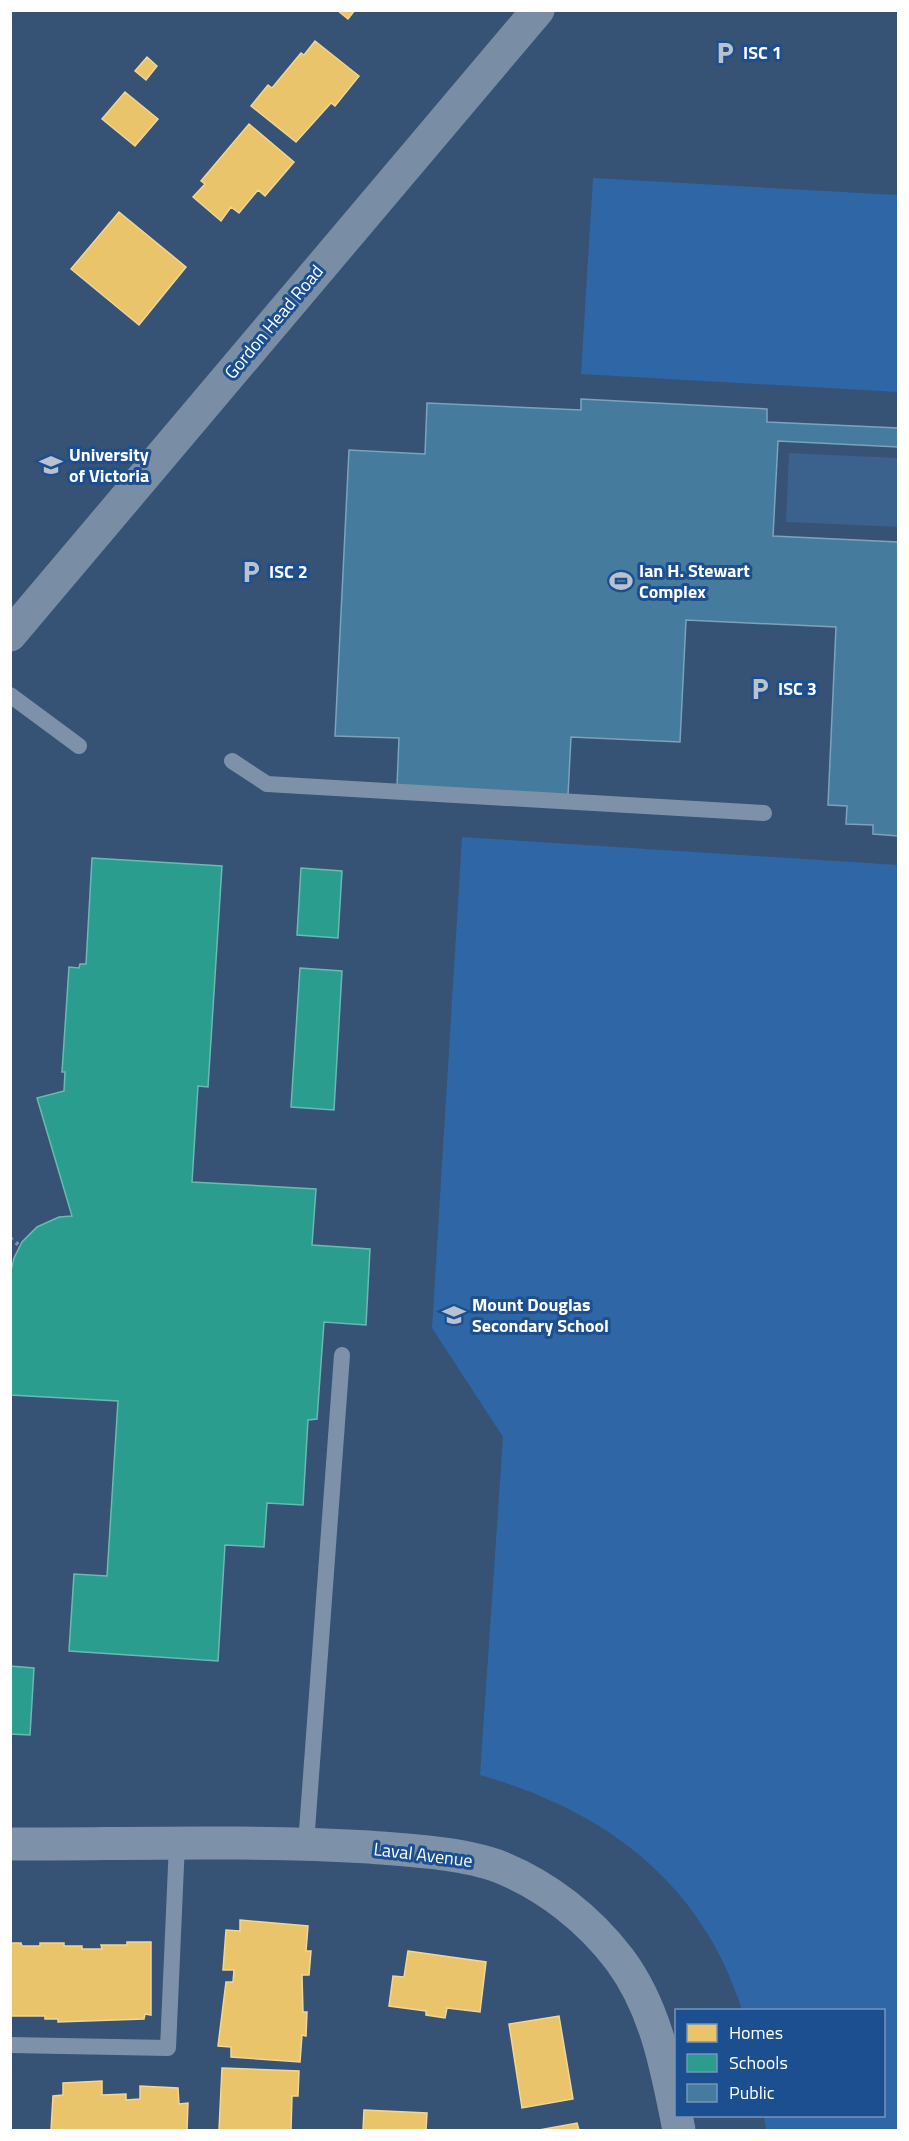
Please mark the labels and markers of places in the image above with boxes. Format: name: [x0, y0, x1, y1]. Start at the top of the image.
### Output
place label: ISC 1: [743, 39, 782, 66]
parking icon: ISC 1: [712, 40, 738, 66]
place label: University of Victoria: [69, 441, 149, 489]
school or university icon: University of Victoria: [38, 452, 64, 478]
place label: Ian H. Stewart Complex: [639, 557, 750, 605]
place label: ISC 2: [269, 558, 308, 585]
parking icon: ISC 2: [238, 559, 264, 585]
sports icon: Ian H. Stewart Complex: [608, 568, 634, 594]
place label: ISC 3: [778, 675, 817, 702]
parking icon: ISC 3: [747, 676, 773, 702]
place label: Mount Douglas Secondary School: [472, 1291, 609, 1339]
school or university icon: Mount Douglas Secondary School: [441, 1302, 467, 1328]

